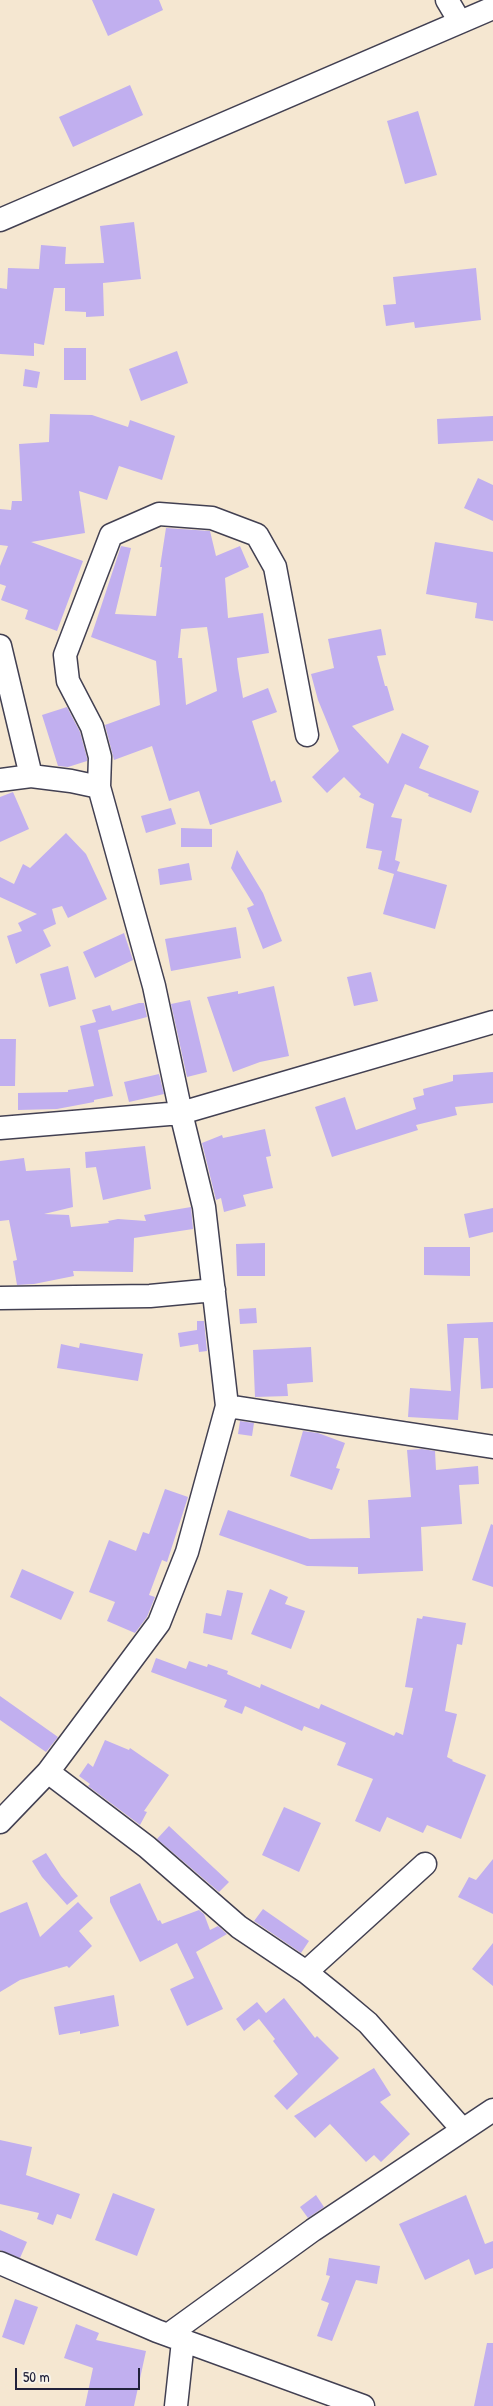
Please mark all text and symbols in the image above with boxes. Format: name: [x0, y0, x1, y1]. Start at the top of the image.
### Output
scale bar: [18, 2358, 142, 2390]
text: 50 m: [23, 2366, 50, 2387]

